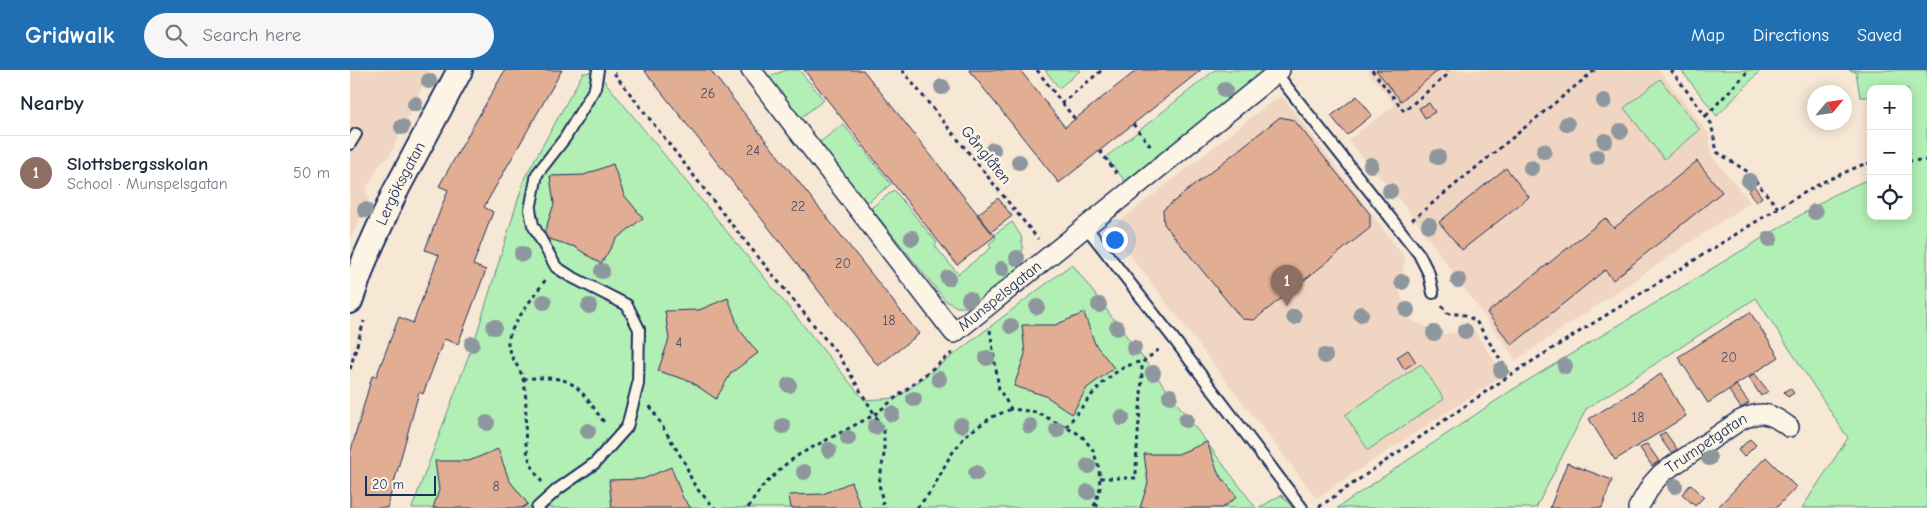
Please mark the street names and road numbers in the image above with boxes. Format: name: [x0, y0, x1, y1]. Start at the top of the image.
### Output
street label: Gånglåten: [957, 122, 1015, 188]
street label: Lergöksgatan: [372, 139, 429, 228]
street label: Munspelsgatan: [954, 257, 1045, 335]
street label: Trumpetgatan: [1662, 409, 1750, 477]

